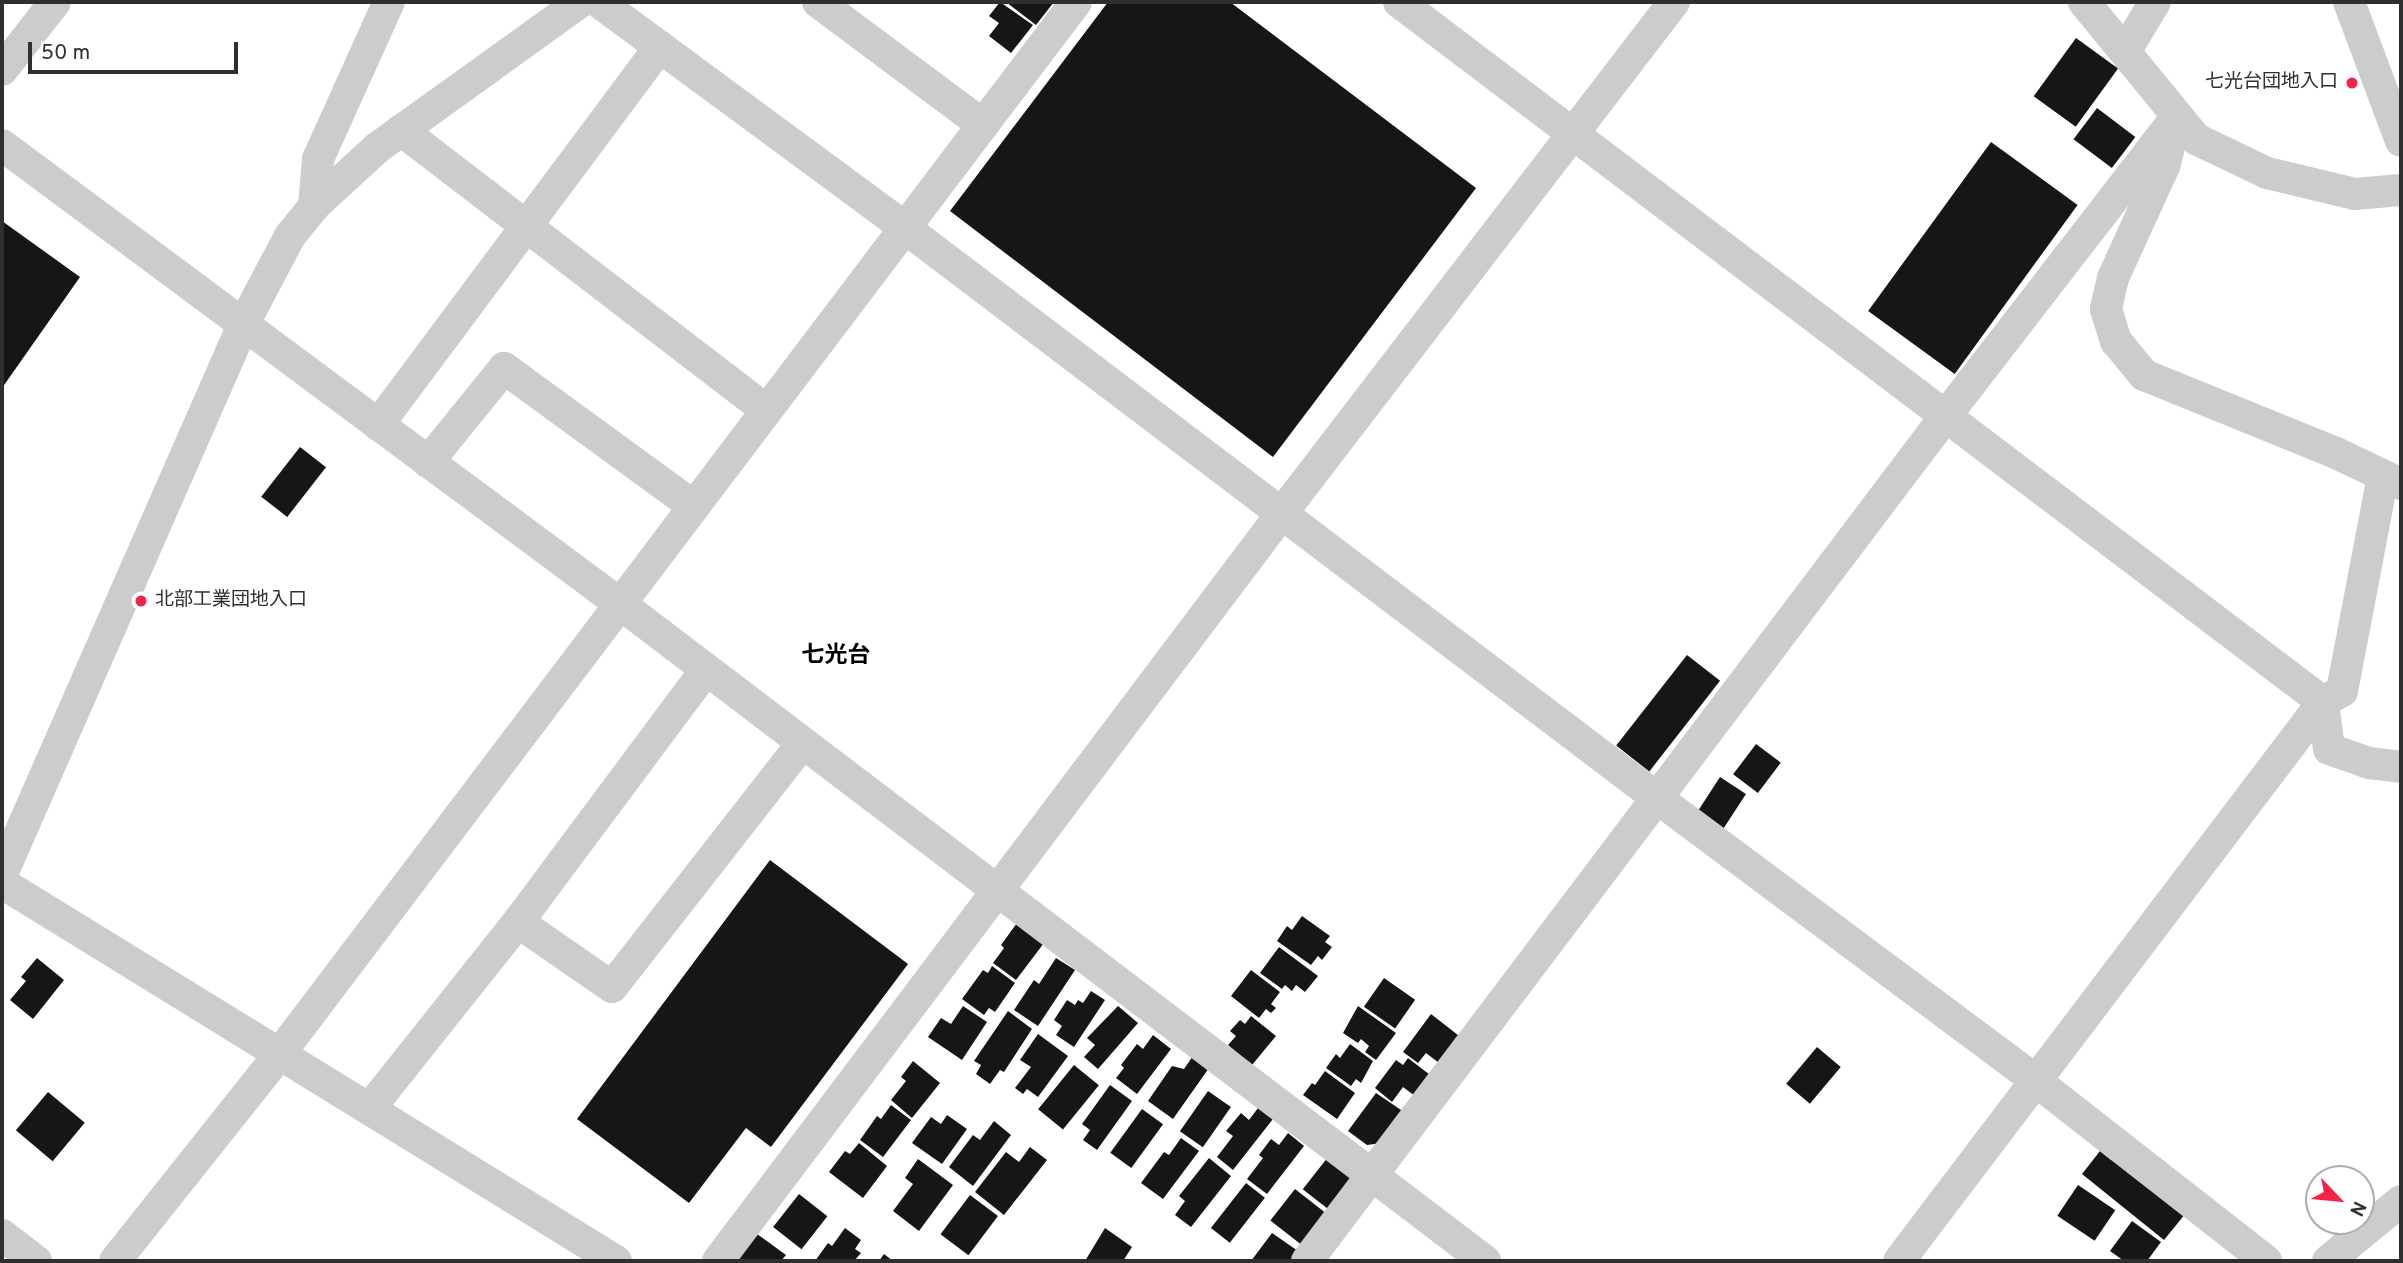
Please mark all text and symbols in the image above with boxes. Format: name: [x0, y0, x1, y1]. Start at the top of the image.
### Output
scale bar: [32, 28, 242, 72]
text: 50 m: [41, 40, 90, 67]
place label: 七光台団地入口: [2205, 72, 2338, 94]
marker: 七光台団地入口: [2344, 75, 2360, 91]
place label: 北部工業団地入口: [155, 590, 307, 612]
marker: 北部工業団地入口: [133, 593, 149, 609]
district label: 七光台: [802, 643, 870, 671]
north arrow: [2305, 1165, 2375, 1235]
text: N: [2343, 1197, 2371, 1220]

